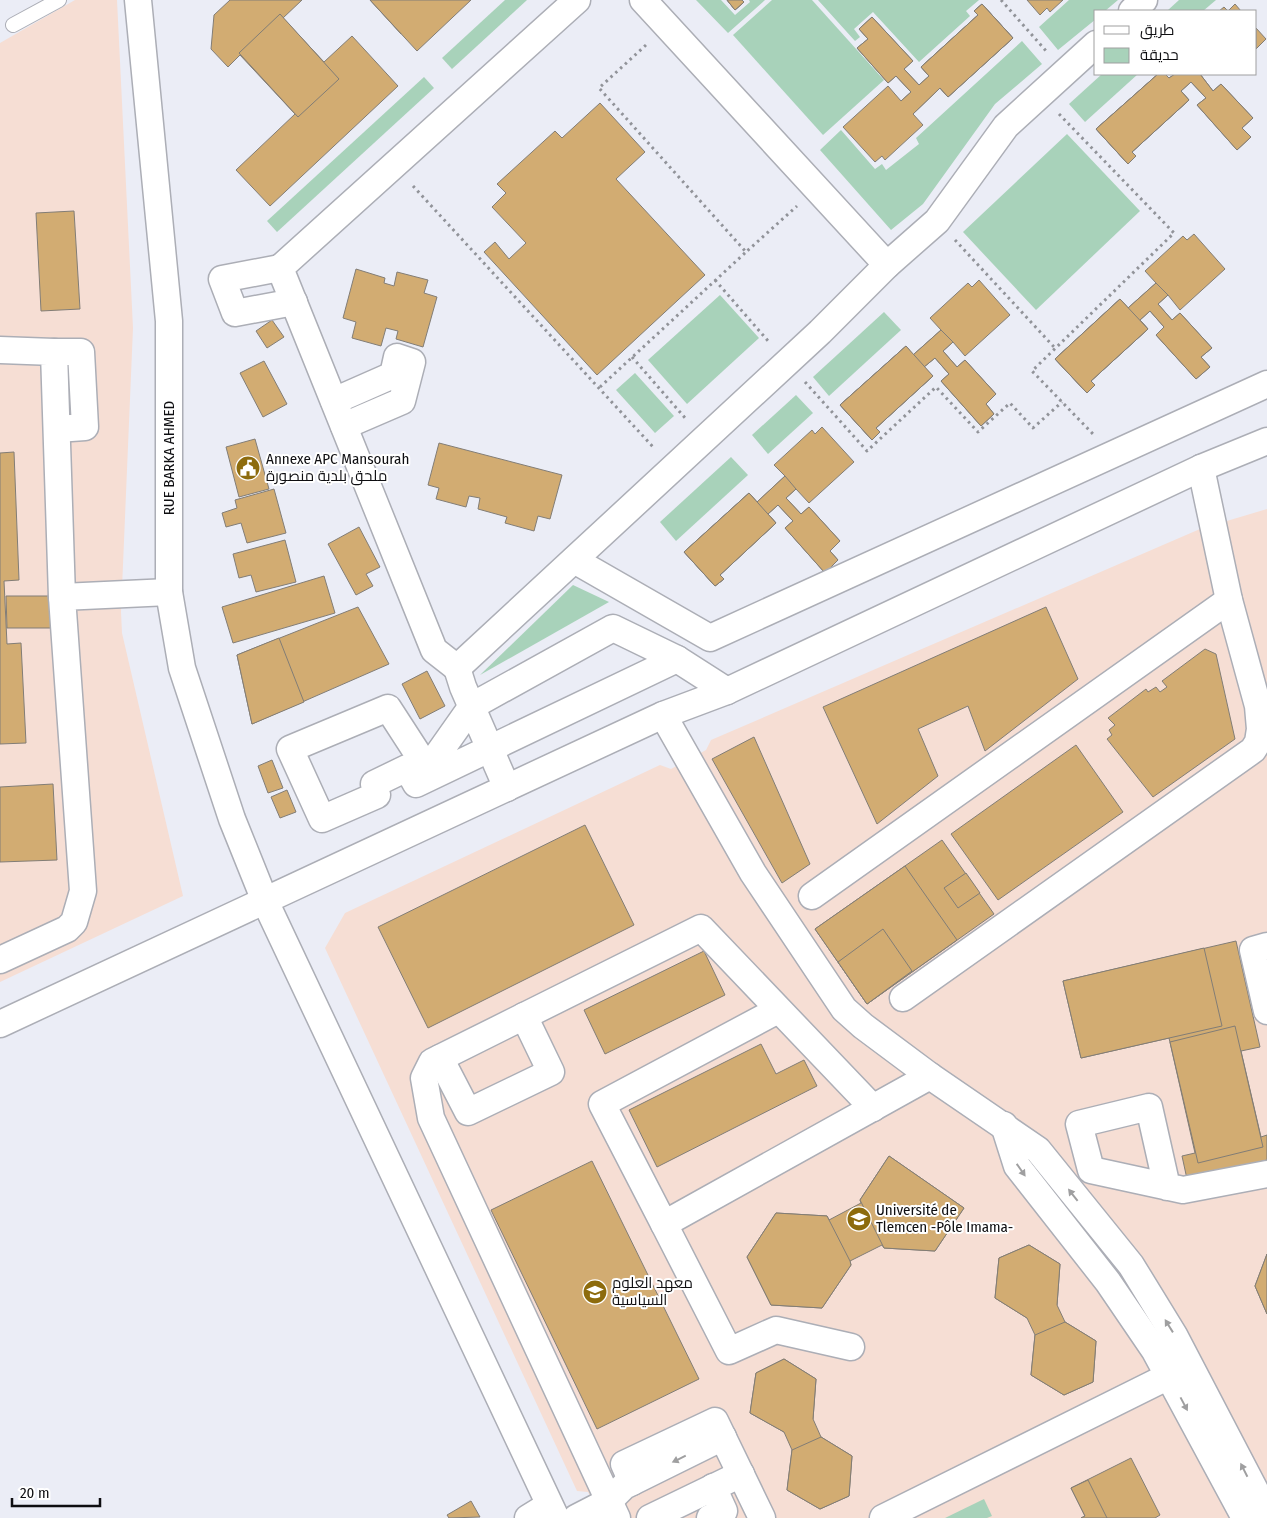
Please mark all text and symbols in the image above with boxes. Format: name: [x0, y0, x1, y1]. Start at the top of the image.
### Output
legend: [1094, 10, 1257, 75]
text: طريق: [1140, 21, 1174, 40]
text: حديقة: [1140, 46, 1179, 64]
street label: RUE BARKA AHMED: [160, 401, 178, 515]
place label: Annexe APC Mansourah ملحق بلدية منصورة: [266, 450, 409, 486]
public building icon: Annexe APC Mansourah ملحق بلدية منصورة: [235, 455, 261, 481]
one-way arrow: [1016, 1163, 1026, 1177]
one-way arrow: [1068, 1189, 1079, 1202]
place label: Université de Tlemcen -Pôle Imama-: [876, 1201, 1013, 1236]
school or university icon: Université de Tlemcen -Pôle Imama-: [846, 1206, 872, 1232]
place label: معهد العلوم السياسية: [612, 1274, 693, 1309]
school or university icon: معهد العلوم السياسية: [582, 1279, 608, 1305]
one-way arrow: [1164, 1320, 1174, 1333]
one-way arrow: [1179, 1397, 1188, 1410]
one-way arrow: [672, 1455, 686, 1463]
one-way arrow: [1240, 1463, 1248, 1477]
scale bar: [12, 1476, 100, 1508]
text: 20 m: [20, 1484, 50, 1502]

